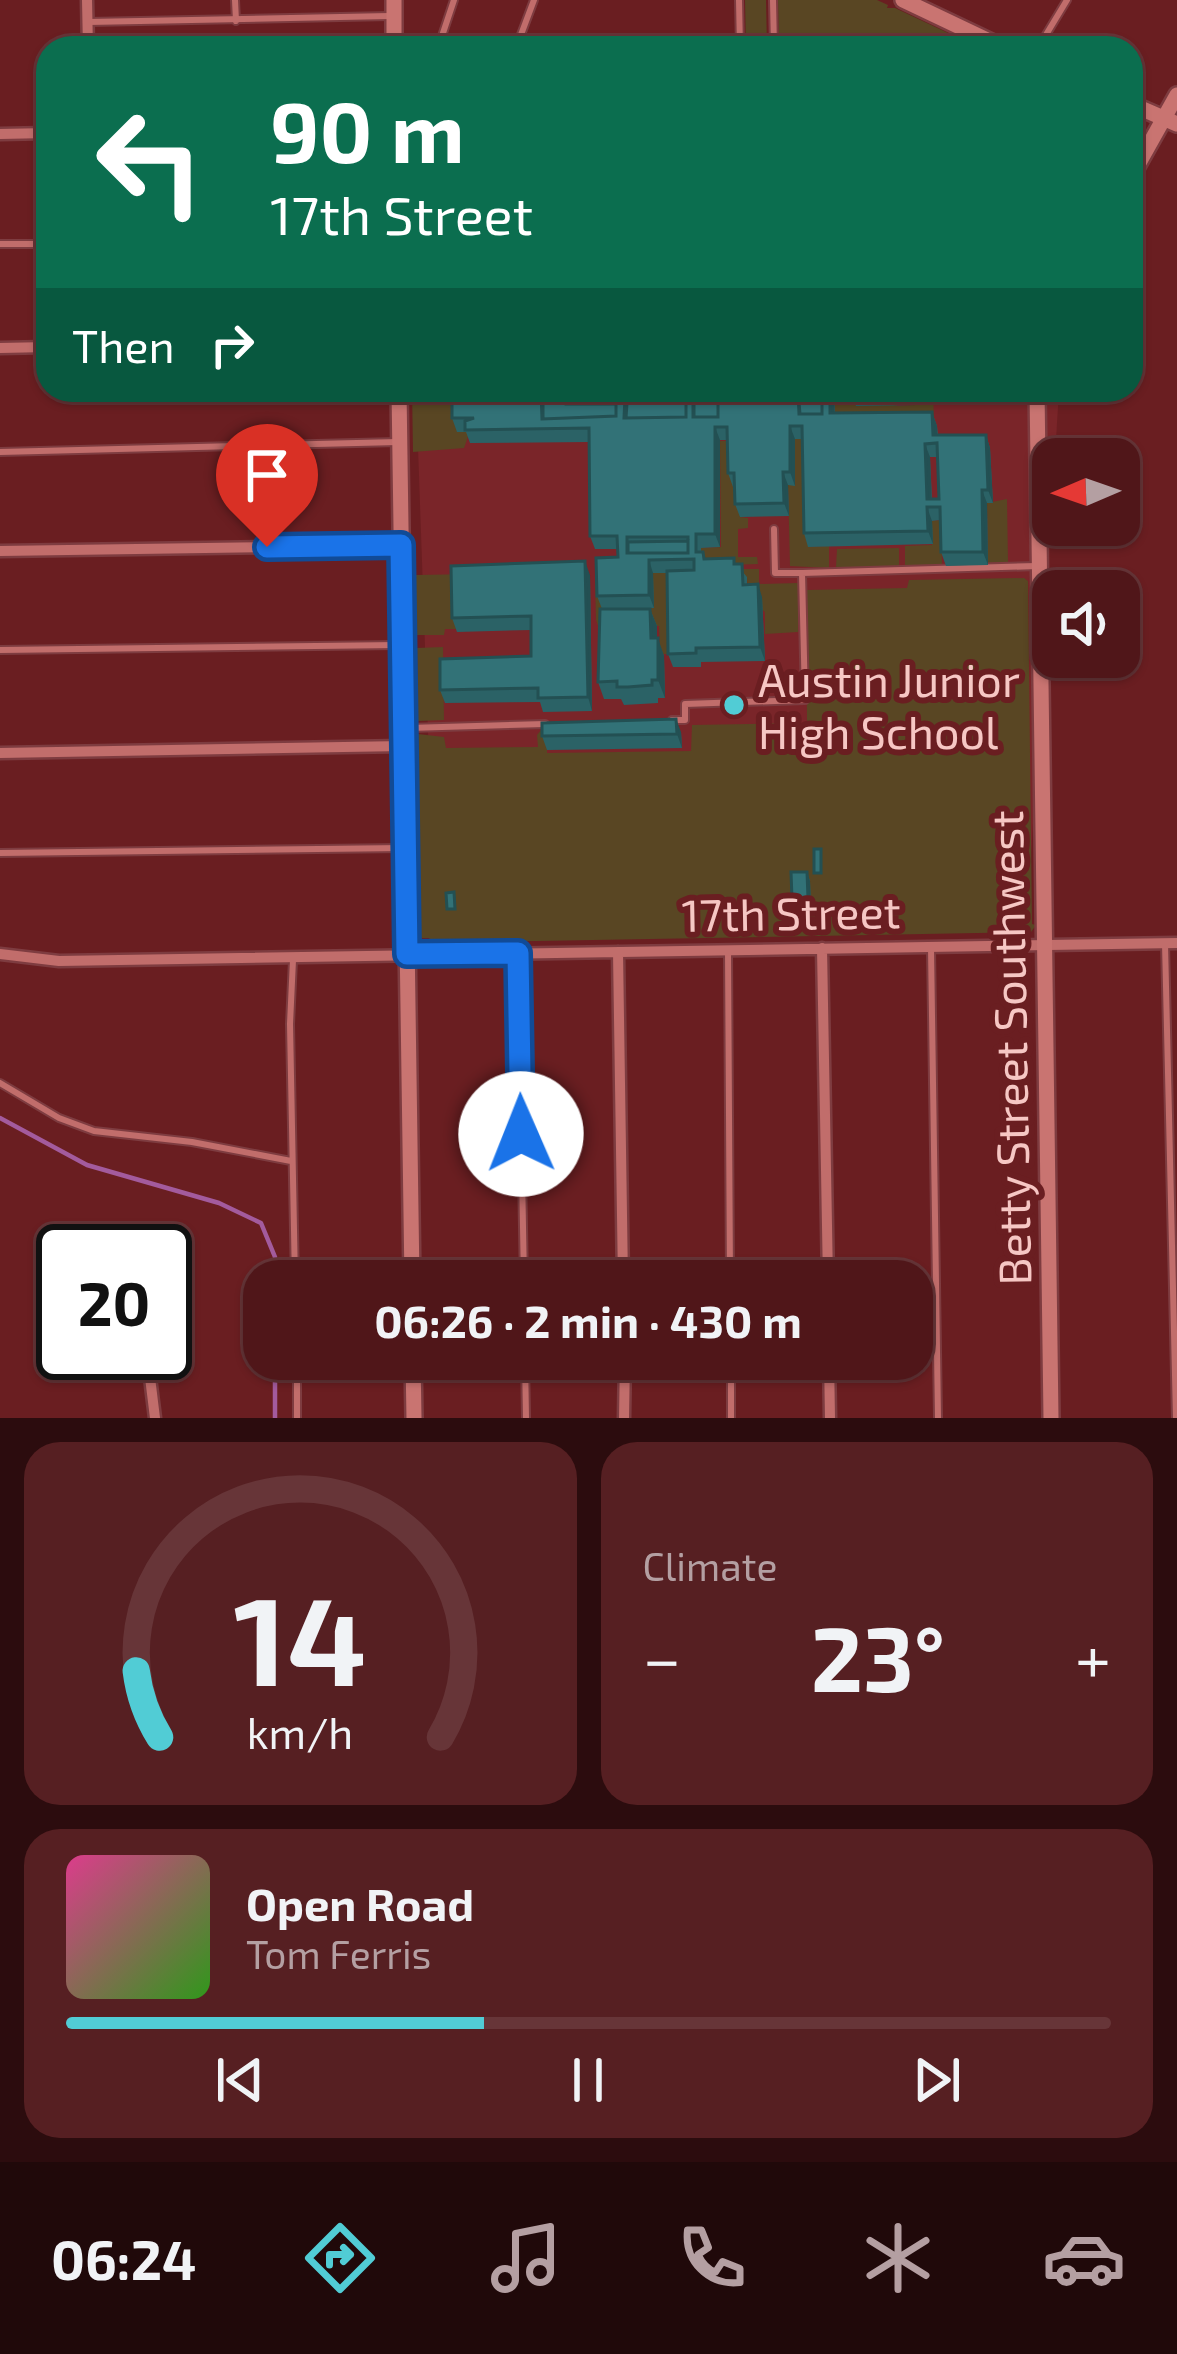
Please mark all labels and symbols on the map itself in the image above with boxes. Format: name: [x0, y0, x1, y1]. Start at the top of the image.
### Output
pin: [216, 424, 318, 547]
north arrow: [1032, 438, 1140, 546]
place label: Austin Junior High School: [758, 652, 1020, 758]
marker: Austin Junior High School: [721, 692, 747, 718]
street label: Betty Street Southwest: [978, 810, 1040, 1286]
street label: 17th Street: [681, 883, 901, 941]
position arrow: [458, 1071, 584, 1197]
speed limit sign: 20: [36, 1224, 192, 1380]

